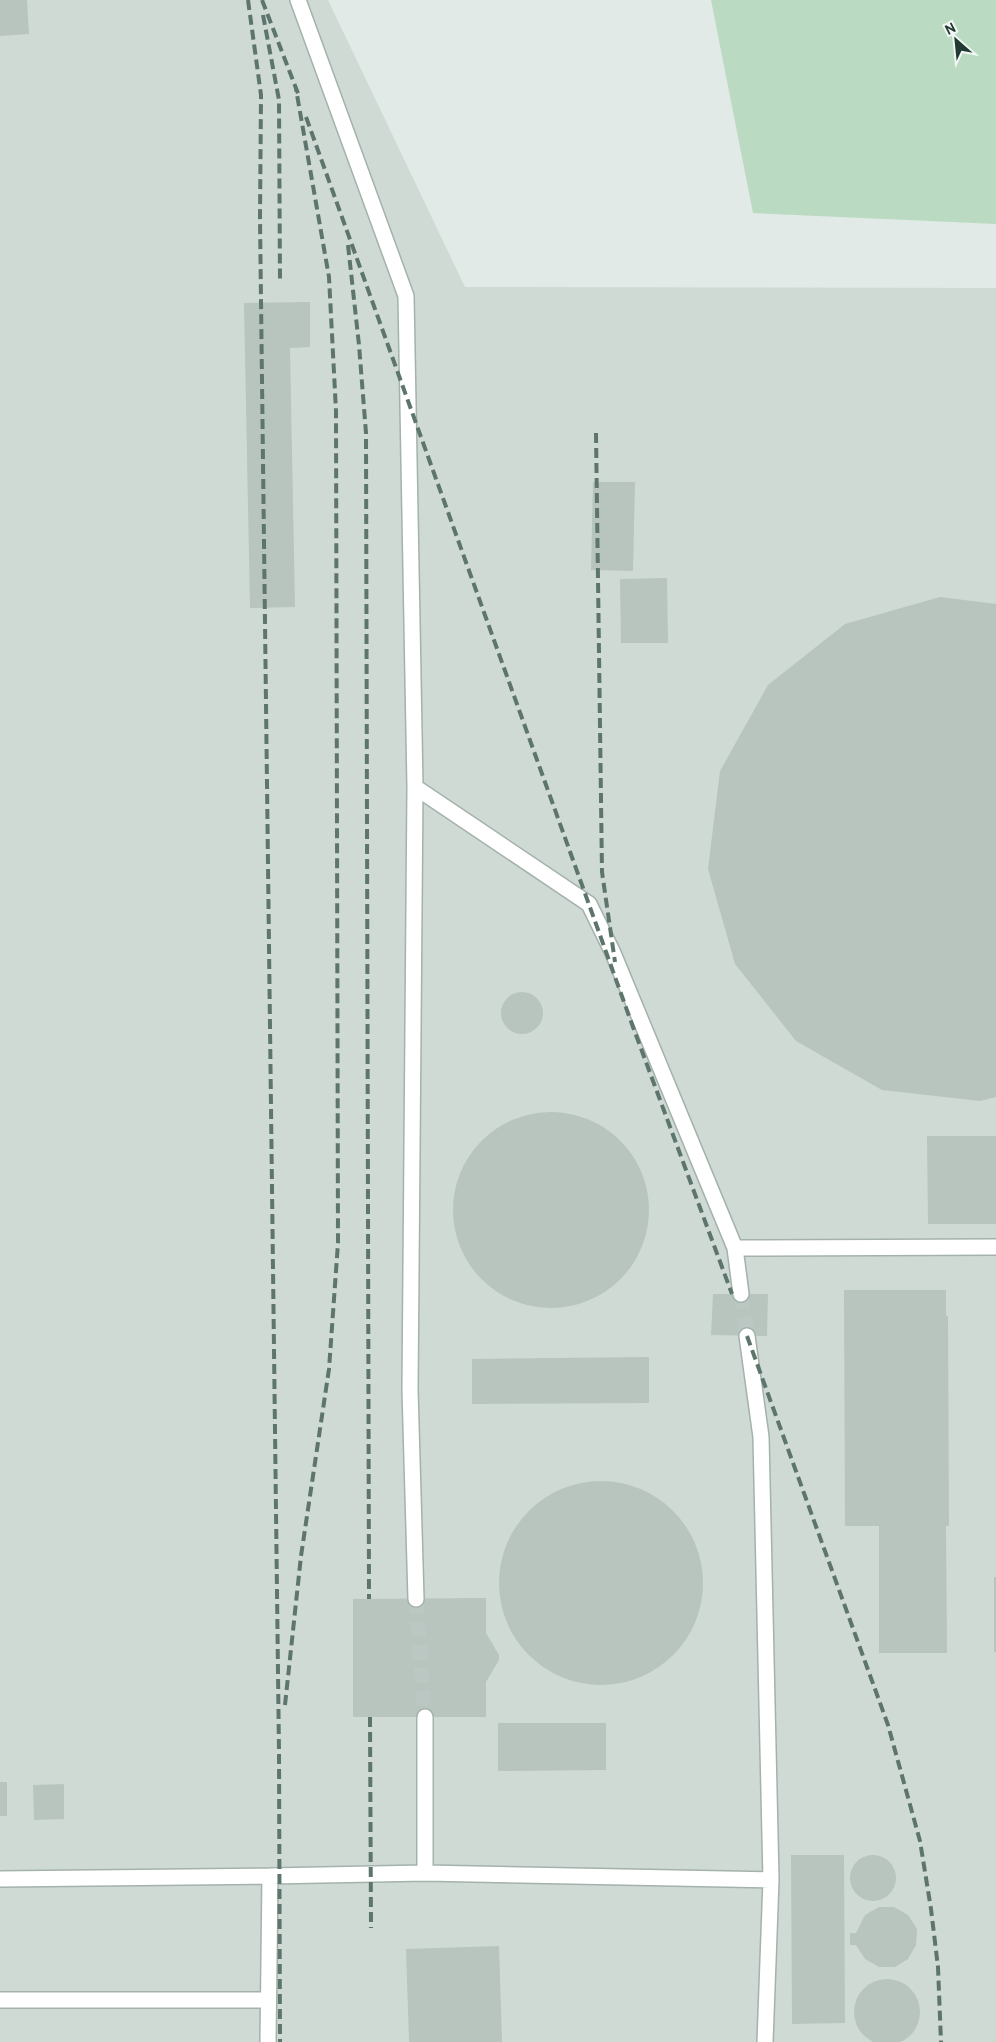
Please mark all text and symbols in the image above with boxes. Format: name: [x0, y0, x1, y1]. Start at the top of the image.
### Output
north arrow: [931, 15, 981, 65]
text: N: [942, 20, 959, 40]

